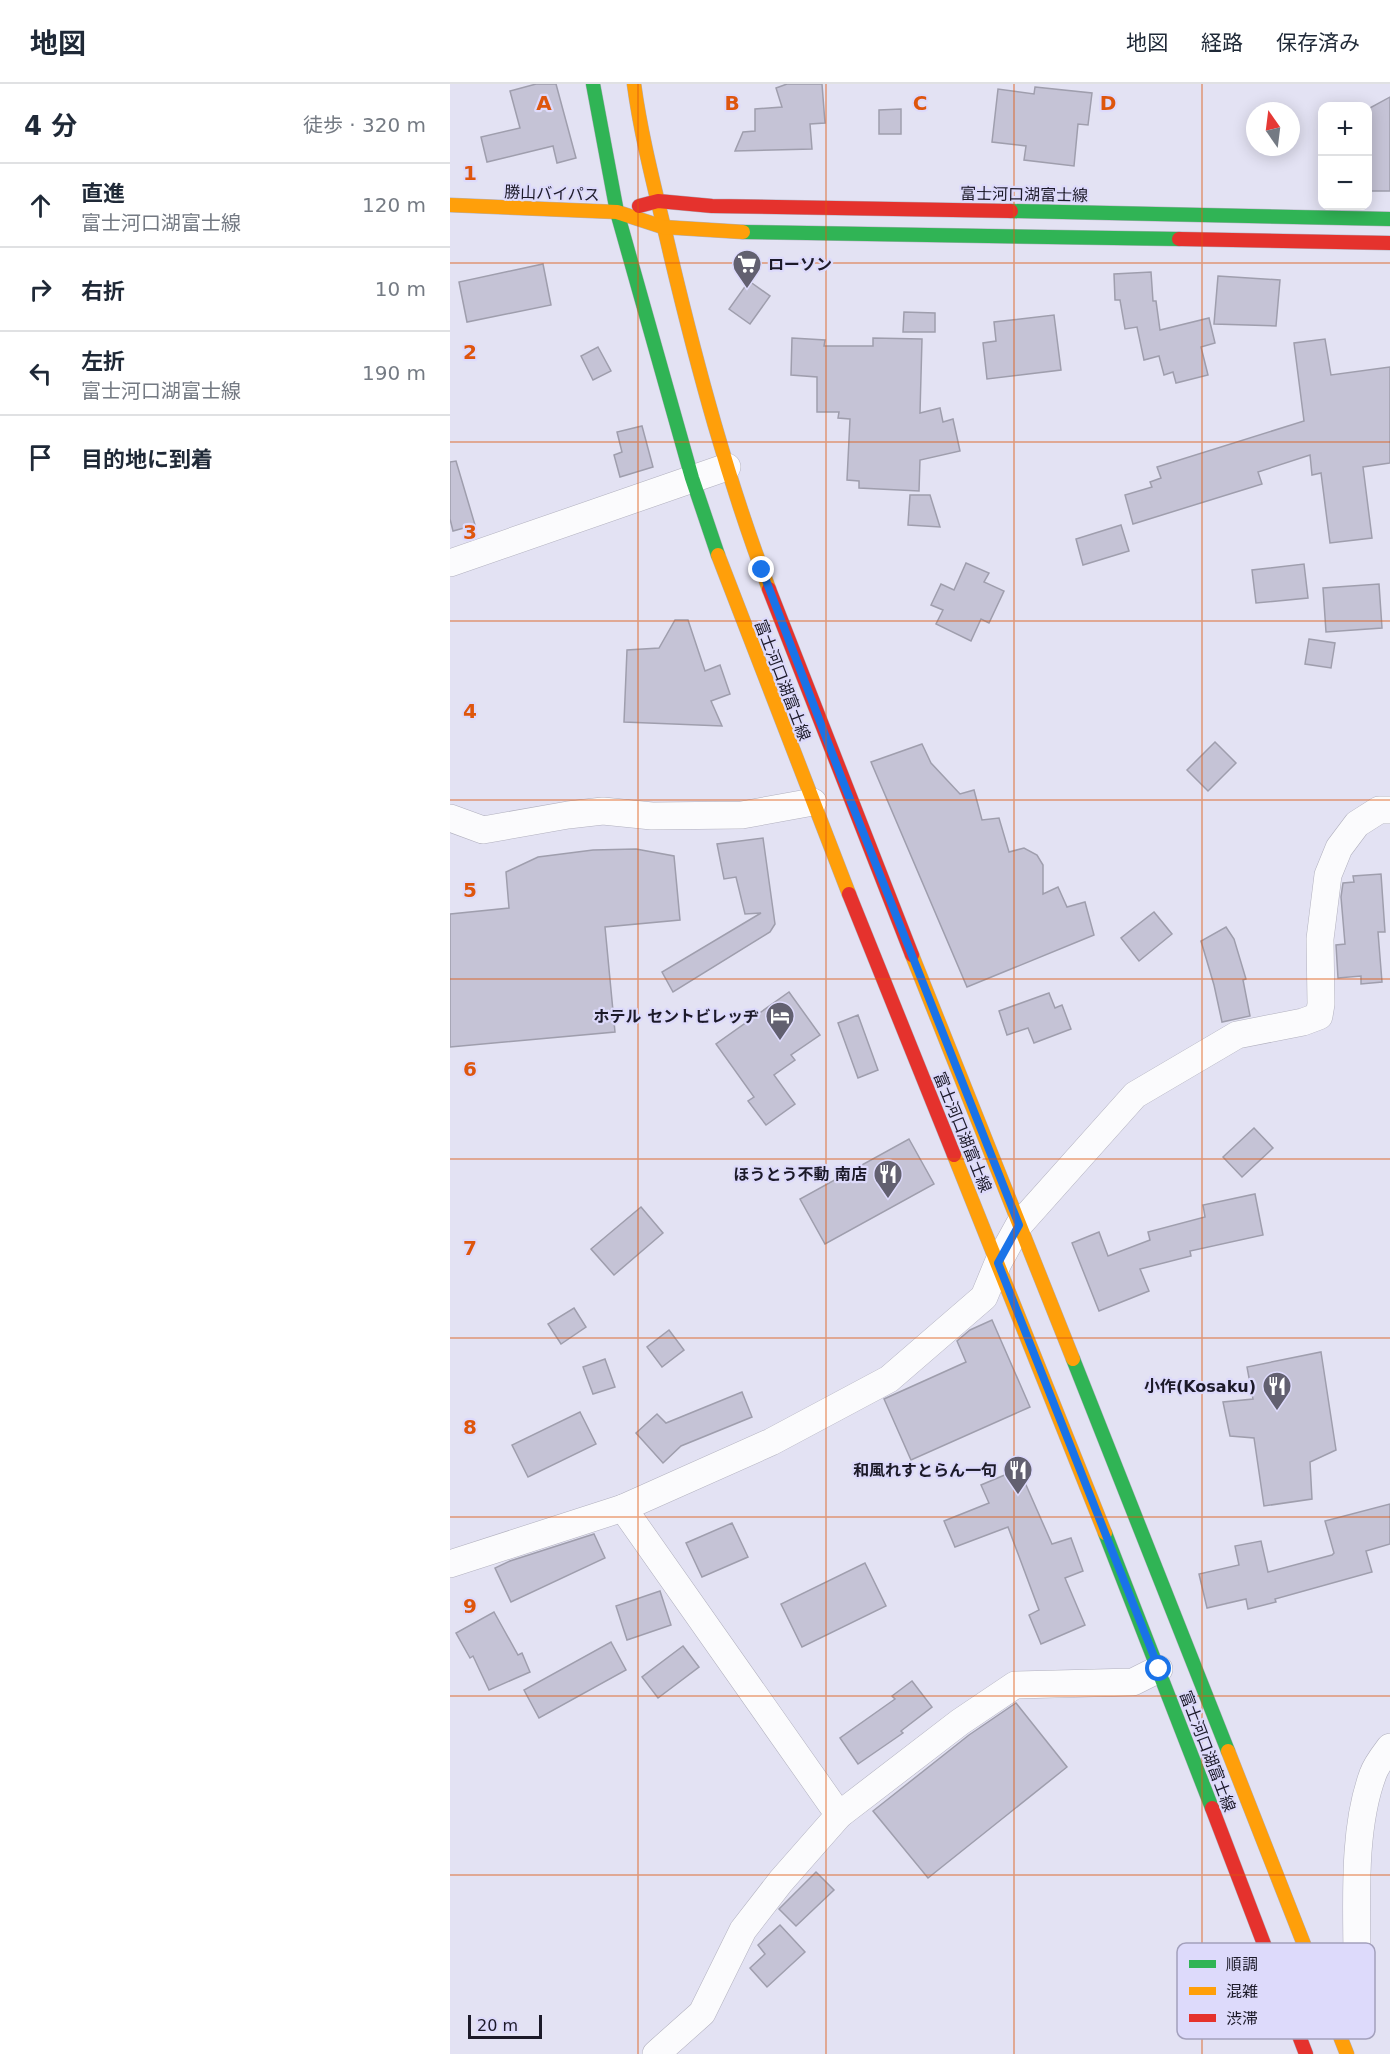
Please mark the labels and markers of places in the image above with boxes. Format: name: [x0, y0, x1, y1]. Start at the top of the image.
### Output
supermarket icon: ローソン: [731, 248, 763, 290]
place label: ローソン: [768, 255, 832, 274]
hotel icon: ホテル セントビレッヂ: [764, 1000, 796, 1042]
place label: ホテル セントビレッヂ: [593, 1007, 759, 1026]
restaurant icon: ほうとう不動 南店: [872, 1158, 904, 1200]
place label: ほうとう不動 南店: [733, 1165, 867, 1184]
restaurant icon: 小作(Kosaku): [1261, 1370, 1293, 1412]
place label: 小作(Kosaku): [1144, 1377, 1256, 1396]
restaurant icon: 和風れすとらん一句: [1002, 1454, 1034, 1496]
place label: 和風れすとらん一句: [853, 1461, 997, 1480]

